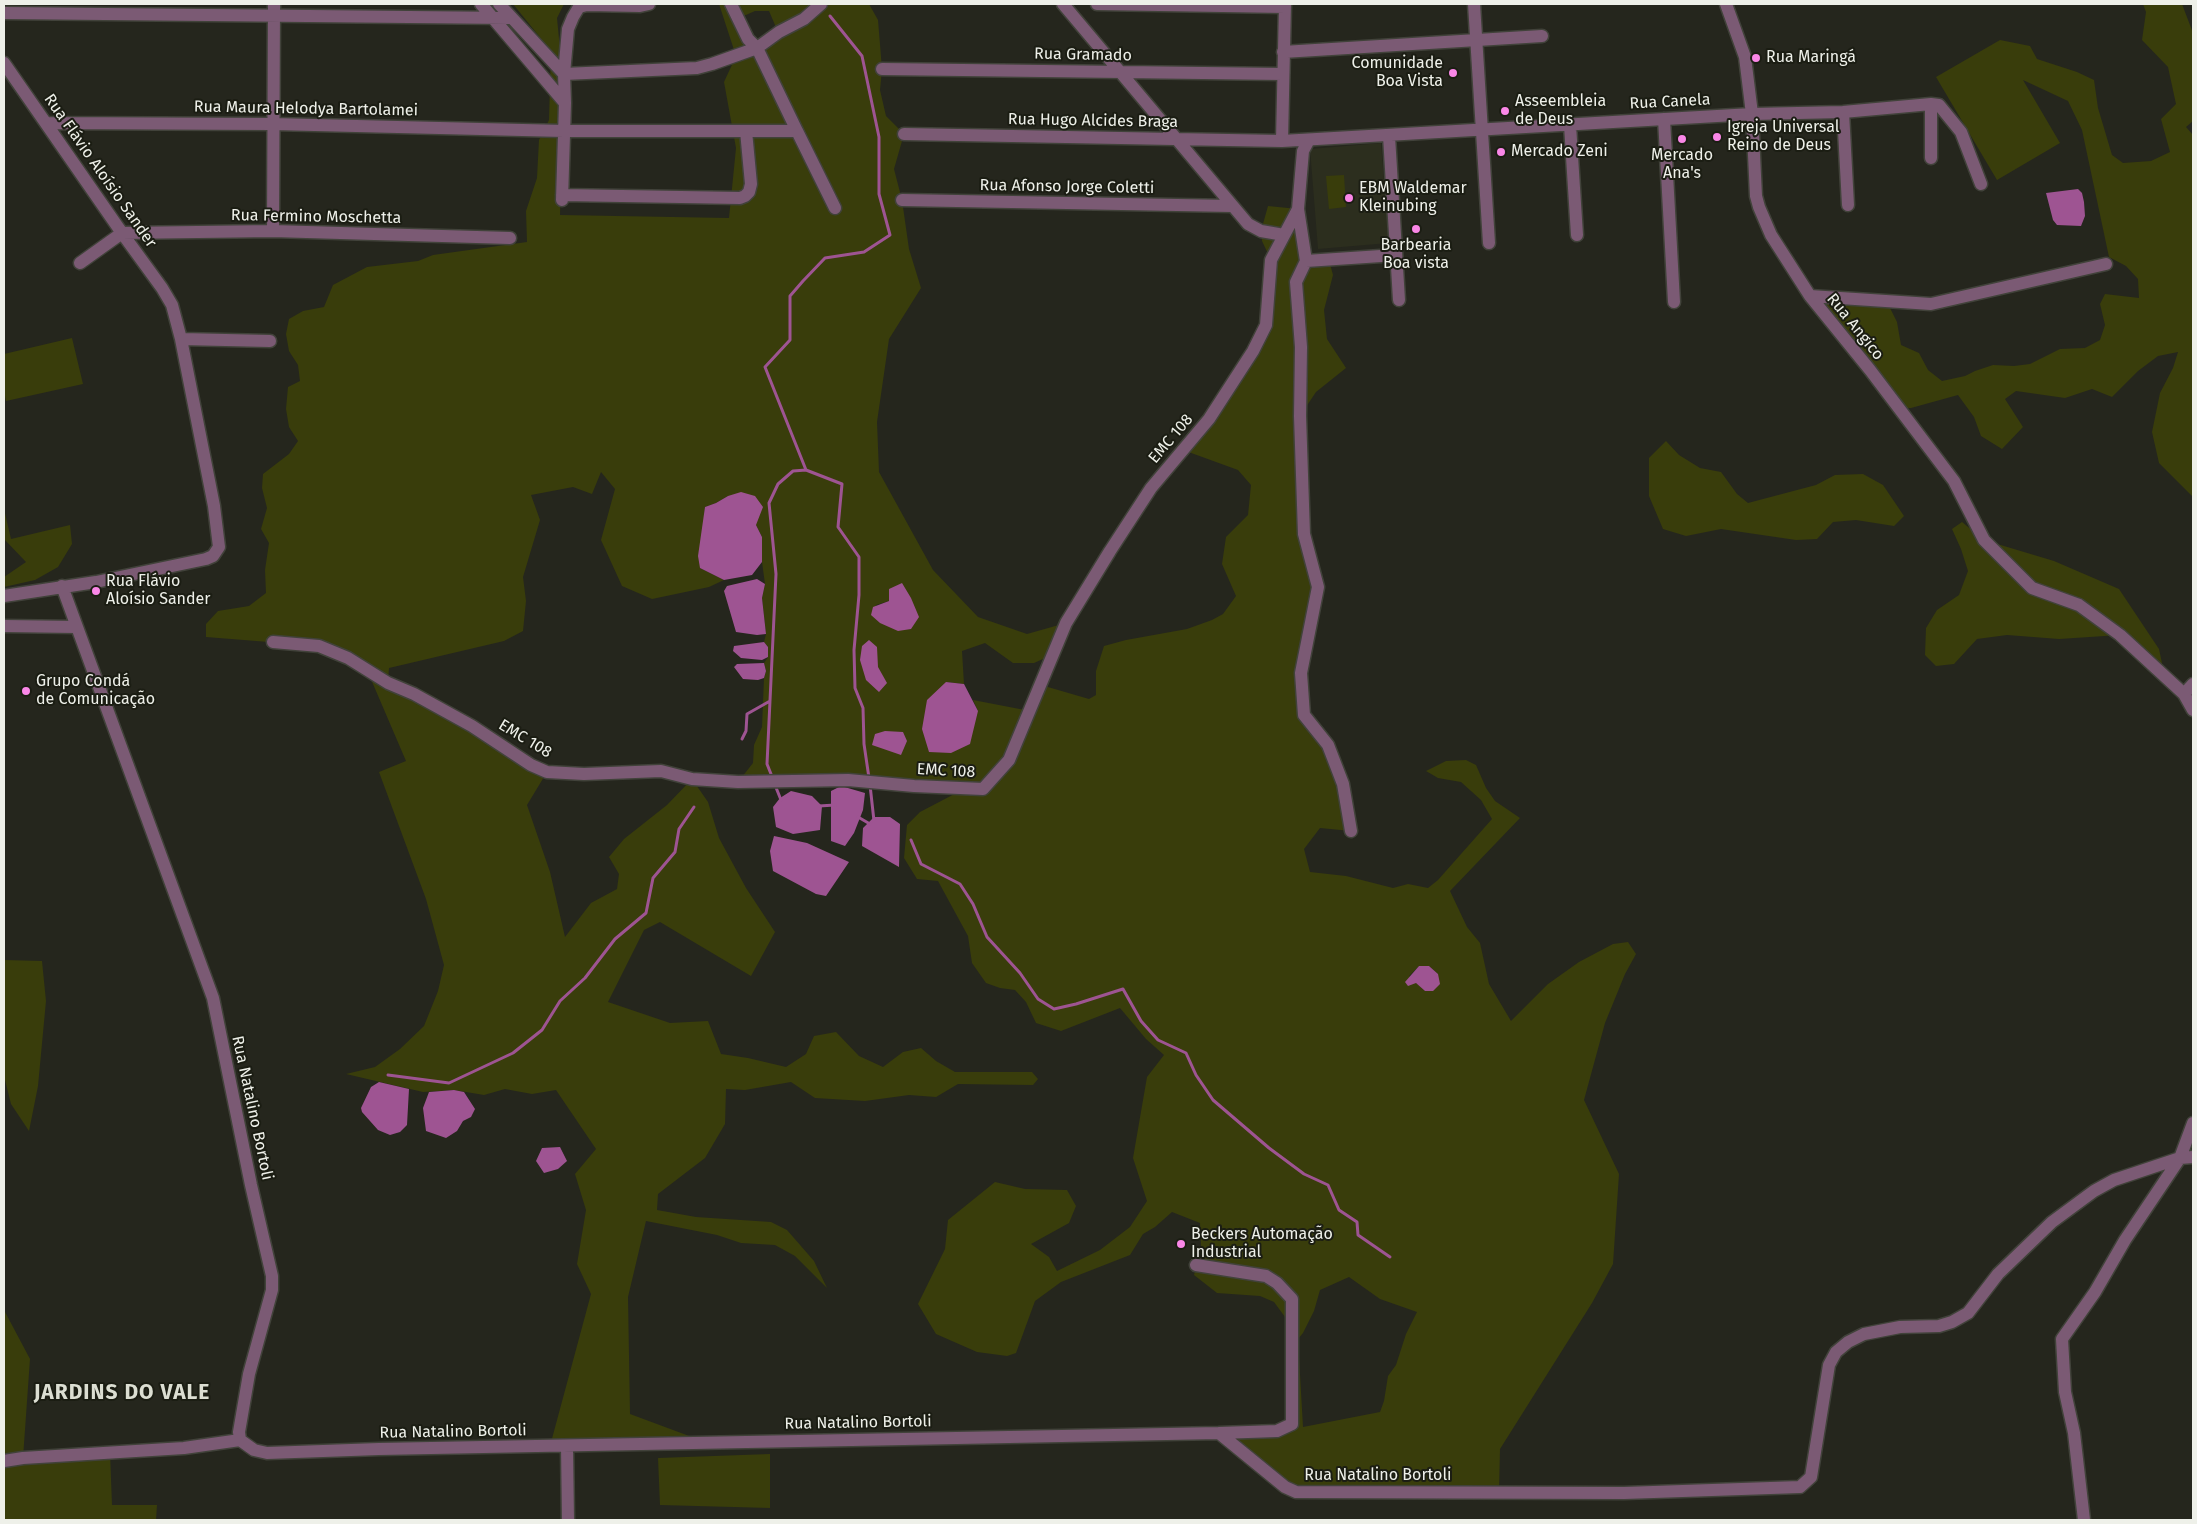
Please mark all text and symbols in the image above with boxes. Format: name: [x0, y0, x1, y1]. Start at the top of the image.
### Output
street label: Rua Gramado: [1034, 45, 1132, 65]
place label: Rua Maringá: [1766, 48, 1856, 68]
marker: Rua Maringá: [1750, 52, 1762, 64]
place label: Comunidade Boa Vista: [1352, 54, 1443, 92]
marker: Comunidade Boa Vista: [1447, 67, 1459, 79]
street label: Rua Flávio Aloísio Sander: [40, 90, 160, 252]
street label: Rua Canela: [1629, 90, 1711, 114]
place label: Asseembleia de Deus: [1515, 92, 1606, 130]
street label: Rua Maura Helodya Bartolamei: [194, 97, 418, 121]
marker: Asseembleia de Deus: [1499, 105, 1511, 117]
street label: Rua Hugo Alcides Braga: [1008, 110, 1178, 132]
place label: Igreja Universal Reino de Deus: [1727, 118, 1839, 156]
marker: Igreja Universal Reino de Deus: [1711, 131, 1723, 143]
marker: Mercado Ana's: [1676, 133, 1688, 145]
place label: Mercado Zeni: [1511, 142, 1608, 162]
marker: Mercado Zeni: [1495, 146, 1507, 158]
place label: Mercado Ana's: [1651, 146, 1713, 184]
street label: Rua Afonso Jorge Coletti: [980, 176, 1154, 198]
place label: EBM Waldemar Kleinubing: [1359, 179, 1467, 217]
marker: EBM Waldemar Kleinubing: [1343, 192, 1355, 204]
street label: Rua Fermino Moschetta: [231, 206, 401, 228]
marker: Barbearia Boa vista: [1410, 223, 1422, 235]
place label: Barbearia Boa vista: [1381, 236, 1451, 274]
street label: Rua Angico: [1822, 290, 1888, 364]
street label: EMC 108: [1145, 410, 1197, 468]
place label: Rua Flávio Aloísio Sander: [106, 572, 210, 610]
marker: Rua Flávio Aloísio Sander: [90, 585, 102, 597]
place label: Grupo Condá de Comunicação: [36, 672, 155, 710]
marker: Grupo Condá de Comunicação: [20, 685, 32, 697]
street label: EMC 108: [495, 716, 555, 762]
street label: EMC 108: [916, 760, 976, 782]
street label: Rua Natalino Bortoli: [227, 1034, 277, 1182]
place label: Beckers Automação Industrial: [1191, 1225, 1333, 1263]
marker: Beckers Automação Industrial: [1175, 1238, 1187, 1250]
district label: JARDINS DO VALE: [32, 1380, 212, 1406]
street label: Rua Natalino Bortoli: [784, 1412, 932, 1434]
street label: Rua Natalino Bortoli: [379, 1421, 527, 1443]
street label: Rua Natalino Bortoli: [1304, 1466, 1452, 1486]

